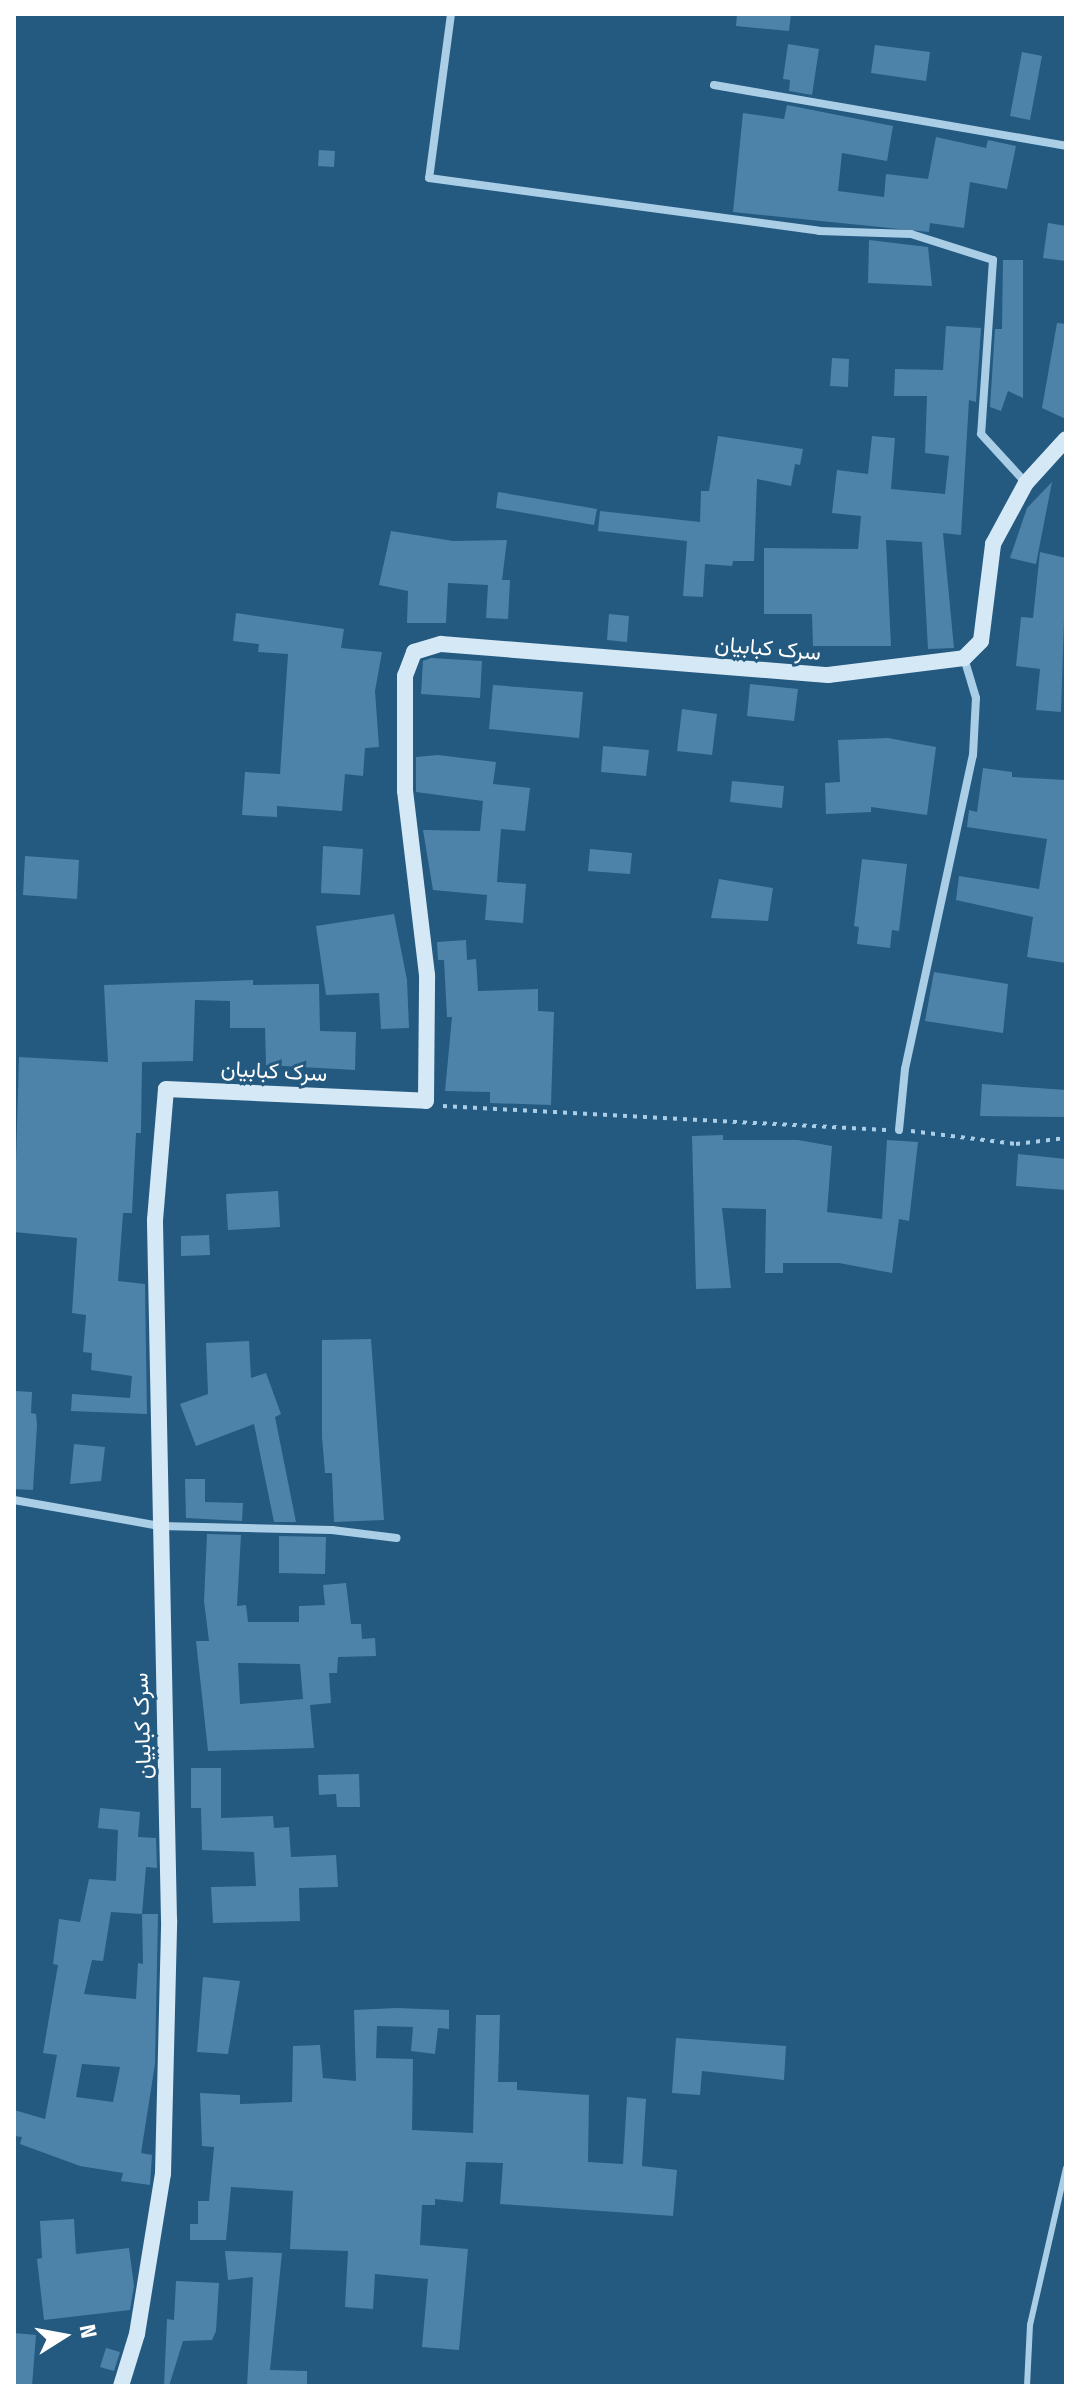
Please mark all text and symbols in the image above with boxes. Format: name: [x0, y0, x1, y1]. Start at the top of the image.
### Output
street label: سرک کبابیان: [714, 630, 822, 666]
street label: سرک کبابیان: [220, 1055, 328, 1087]
street label: سرک کبابیان: [127, 1672, 157, 1780]
north arrow: [24, 2296, 104, 2376]
text: N: [74, 2322, 103, 2340]

